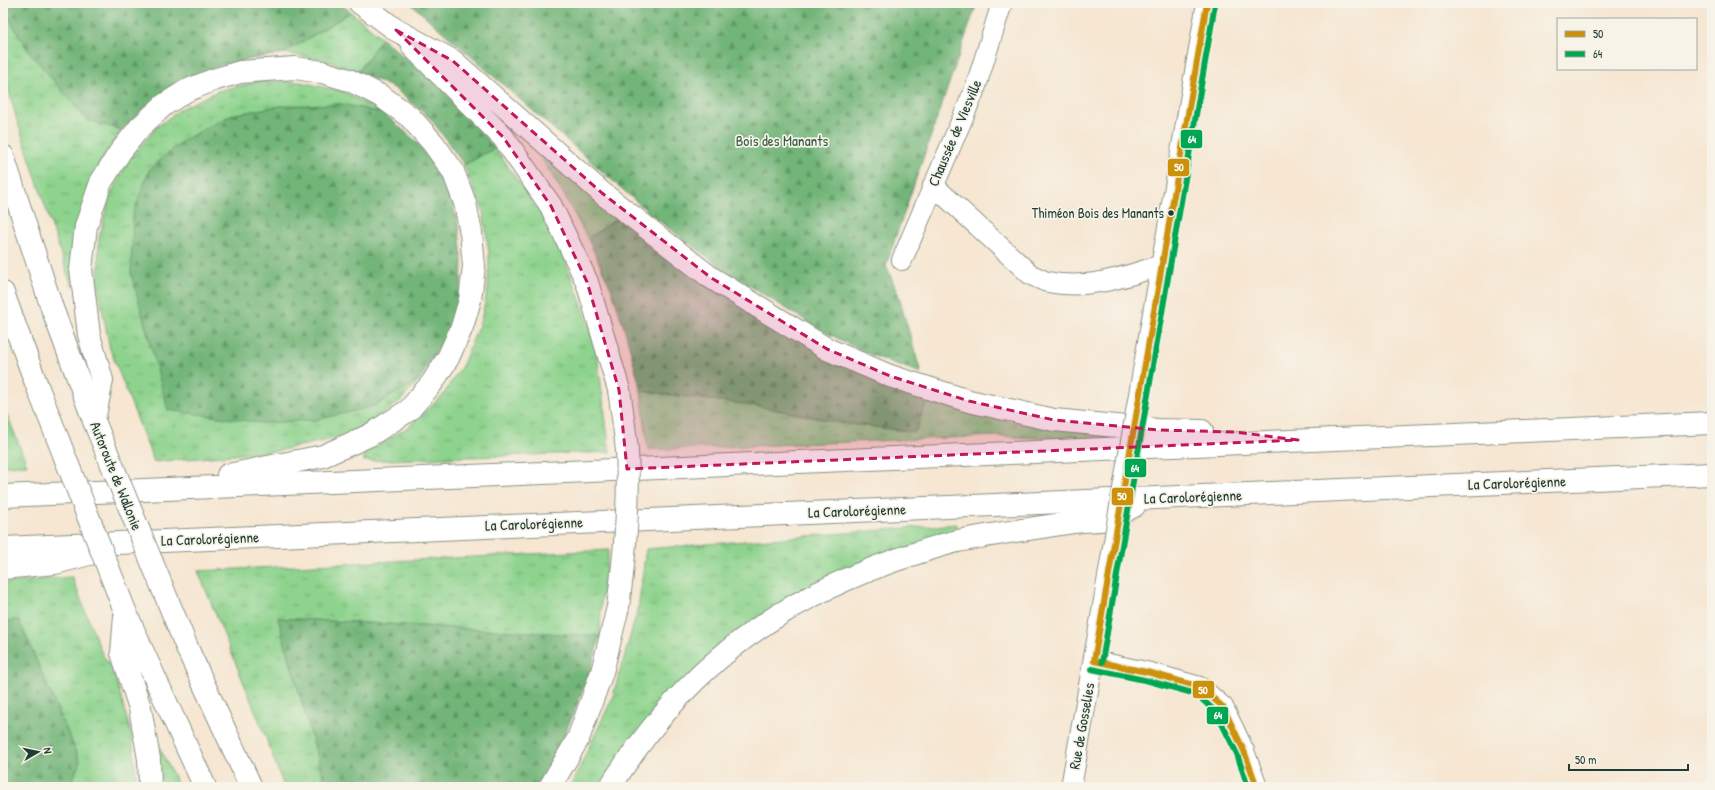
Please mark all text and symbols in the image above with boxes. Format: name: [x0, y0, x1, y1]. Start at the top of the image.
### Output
legend: [1557, 18, 1697, 70]
text: 50: [1593, 25, 1603, 42]
text: 64: [1593, 45, 1603, 62]
street label: Chaussée de Viesville: [923, 76, 986, 189]
line badge: 64: [1180, 129, 1203, 149]
park label: Bois des Manants: [736, 130, 828, 151]
text: 64: [1188, 132, 1196, 146]
line badge: 50: [1167, 158, 1190, 177]
text: 50: [1174, 160, 1184, 174]
place label: Thiméon Bois des Manants: [1032, 203, 1164, 222]
marker: Thiméon Bois des Manants: [1166, 208, 1176, 218]
street label: Autoroute de Wallonie: [85, 418, 148, 534]
line badge: 64: [1124, 458, 1147, 478]
text: 64: [1131, 461, 1139, 475]
street label: La Carolorégienne: [1468, 470, 1566, 495]
street label: La Carolorégienne: [1144, 484, 1242, 509]
line badge: 50: [1111, 487, 1134, 506]
text: 50: [1117, 489, 1127, 503]
street label: La Carolorégienne: [808, 498, 906, 523]
street label: La Carolorégienne: [485, 511, 583, 536]
street label: La Carolorégienne: [161, 526, 259, 551]
line badge: 50: [1192, 680, 1215, 699]
street label: Rue de Gosselies: [1064, 681, 1099, 771]
text: 50: [1198, 683, 1208, 697]
line badge: 64: [1206, 706, 1229, 725]
text: 64: [1214, 708, 1222, 722]
north arrow: [18, 732, 58, 772]
text: N: [41, 746, 55, 755]
scale bar: [1569, 746, 1688, 772]
text: 50 m: [1575, 751, 1596, 768]

